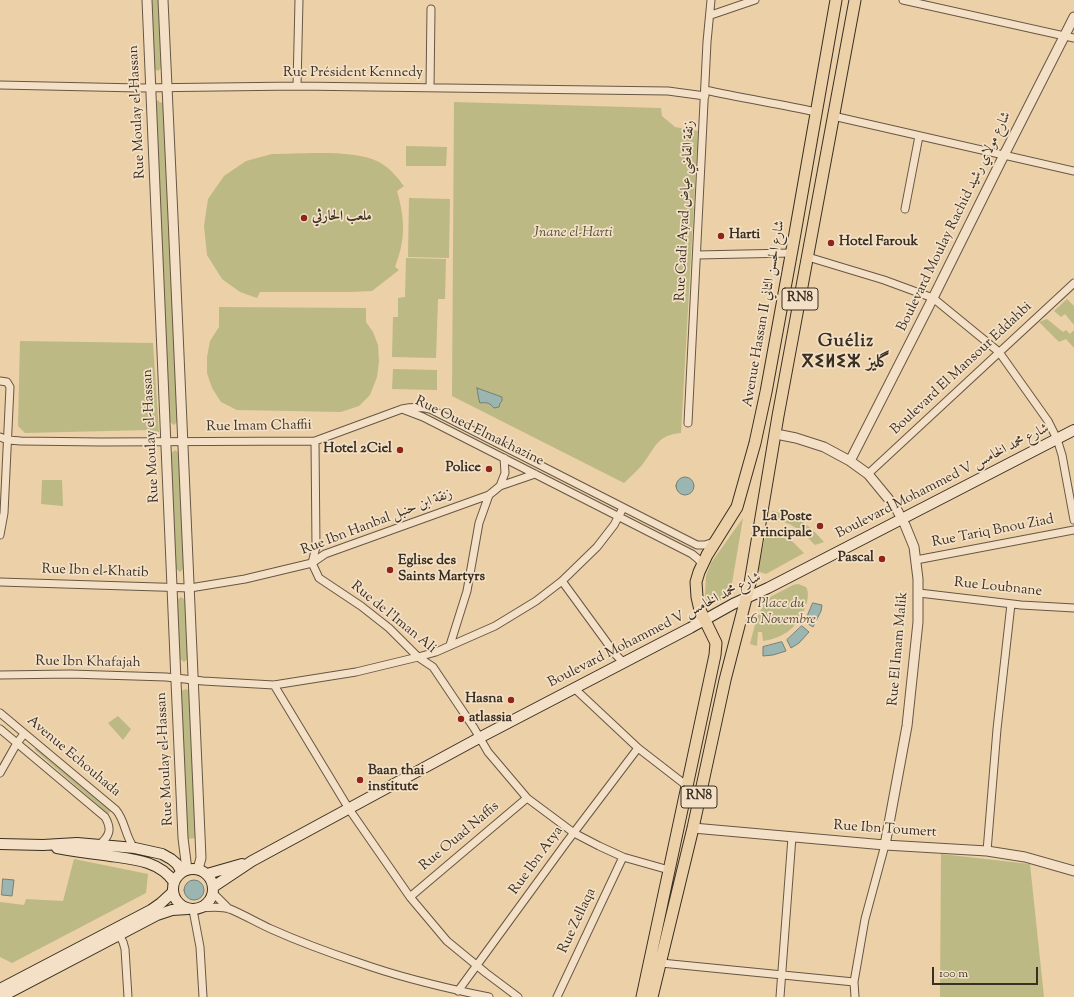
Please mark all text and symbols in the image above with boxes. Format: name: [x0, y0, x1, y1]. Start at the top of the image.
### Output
street label: Rue Moulay el-Hassan: [126, 45, 150, 179]
street label: Rue Président Kennedy: [283, 66, 423, 82]
street label: Boulevard Moulay Rachid شارع مولاي رشيد: [894, 109, 1016, 335]
street label: Rue Cadi Ayad زنقة القاضي عياض: [673, 120, 699, 302]
place label: ملعب الحارثي: [312, 210, 372, 226]
marker: ملعب الحارثي: [299, 213, 309, 223]
street label: Avenue Hassan II شارع الحسن الثاني: [740, 219, 790, 409]
park label: Jnane el-Harti: [534, 226, 612, 242]
place label: Harti: [729, 228, 760, 244]
marker: Harti: [716, 231, 726, 241]
place label: Hotel Farouk: [839, 235, 918, 251]
marker: Hotel Farouk: [826, 238, 836, 248]
road number: RN8: [782, 288, 818, 310]
street label: Boulevard El Mansour Eddahbi: [888, 299, 1036, 439]
district label: Guéliz ⴳⵉⵍⵉⵣ گليز: [805, 332, 887, 374]
street label: Rue Moulay el-Hassan: [140, 369, 164, 503]
street label: Rue Oued Elmakhazine: [412, 393, 546, 471]
street label: Rue Imam Chaffii: [206, 418, 312, 436]
street label: Boulevard Mohammed V شارع محمد الخامس: [834, 421, 1052, 543]
place label: Hotel 2Ciel: [323, 442, 392, 458]
marker: Hotel 2Ciel: [395, 445, 405, 455]
place label: Police: [445, 461, 481, 477]
marker: Police: [484, 464, 494, 474]
street label: Rue Ibn Hanbal زنقة ابن حنبل: [299, 486, 455, 560]
place label: La Poste Principale: [752, 510, 812, 542]
street label: Rue Tariq Bnou Ziad: [931, 512, 1055, 552]
marker: La Poste Principale: [815, 521, 825, 531]
place label: Pascal: [838, 551, 874, 567]
place label: Eglise des Saints Martyrs: [398, 554, 485, 586]
marker: Pascal: [877, 554, 887, 564]
street label: Rue Ibn el-Khatib: [41, 562, 149, 582]
marker: Eglise des Saints Martyrs: [385, 565, 395, 575]
street label: Boulevard Mohammed V شارع محمد الخامس: [546, 570, 764, 692]
street label: Rue Loubnane: [953, 575, 1043, 601]
street label: Rue de l'Iman Ali: [347, 578, 439, 658]
street label: Rue El Imam Malik: [886, 591, 912, 707]
park label: Place du 16 Novembre: [746, 597, 816, 630]
street label: Rue Ibn Khafajah: [35, 654, 141, 672]
street label: Rue Moulay el-Hassan: [154, 692, 178, 826]
place label: Hasna: [465, 692, 503, 708]
marker: Hasna: [506, 695, 516, 705]
place label: atlassia: [469, 711, 512, 727]
street label: Avenue Echouhada: [23, 713, 123, 801]
marker: atlassia: [456, 714, 466, 724]
place label: Baan thai institute: [368, 764, 424, 796]
marker: Baan thai institute: [355, 775, 365, 785]
road number: RN8: [681, 786, 717, 808]
street label: Rue Ouad Naffis: [417, 799, 503, 875]
street label: Rue Ibn Toumert: [833, 818, 937, 842]
street label: Rue Ibn Atya: [507, 824, 567, 898]
street label: Rue Zellaqa: [556, 886, 600, 956]
scale bar: [934, 959, 1040, 985]
text: 100 m: [939, 965, 968, 983]

